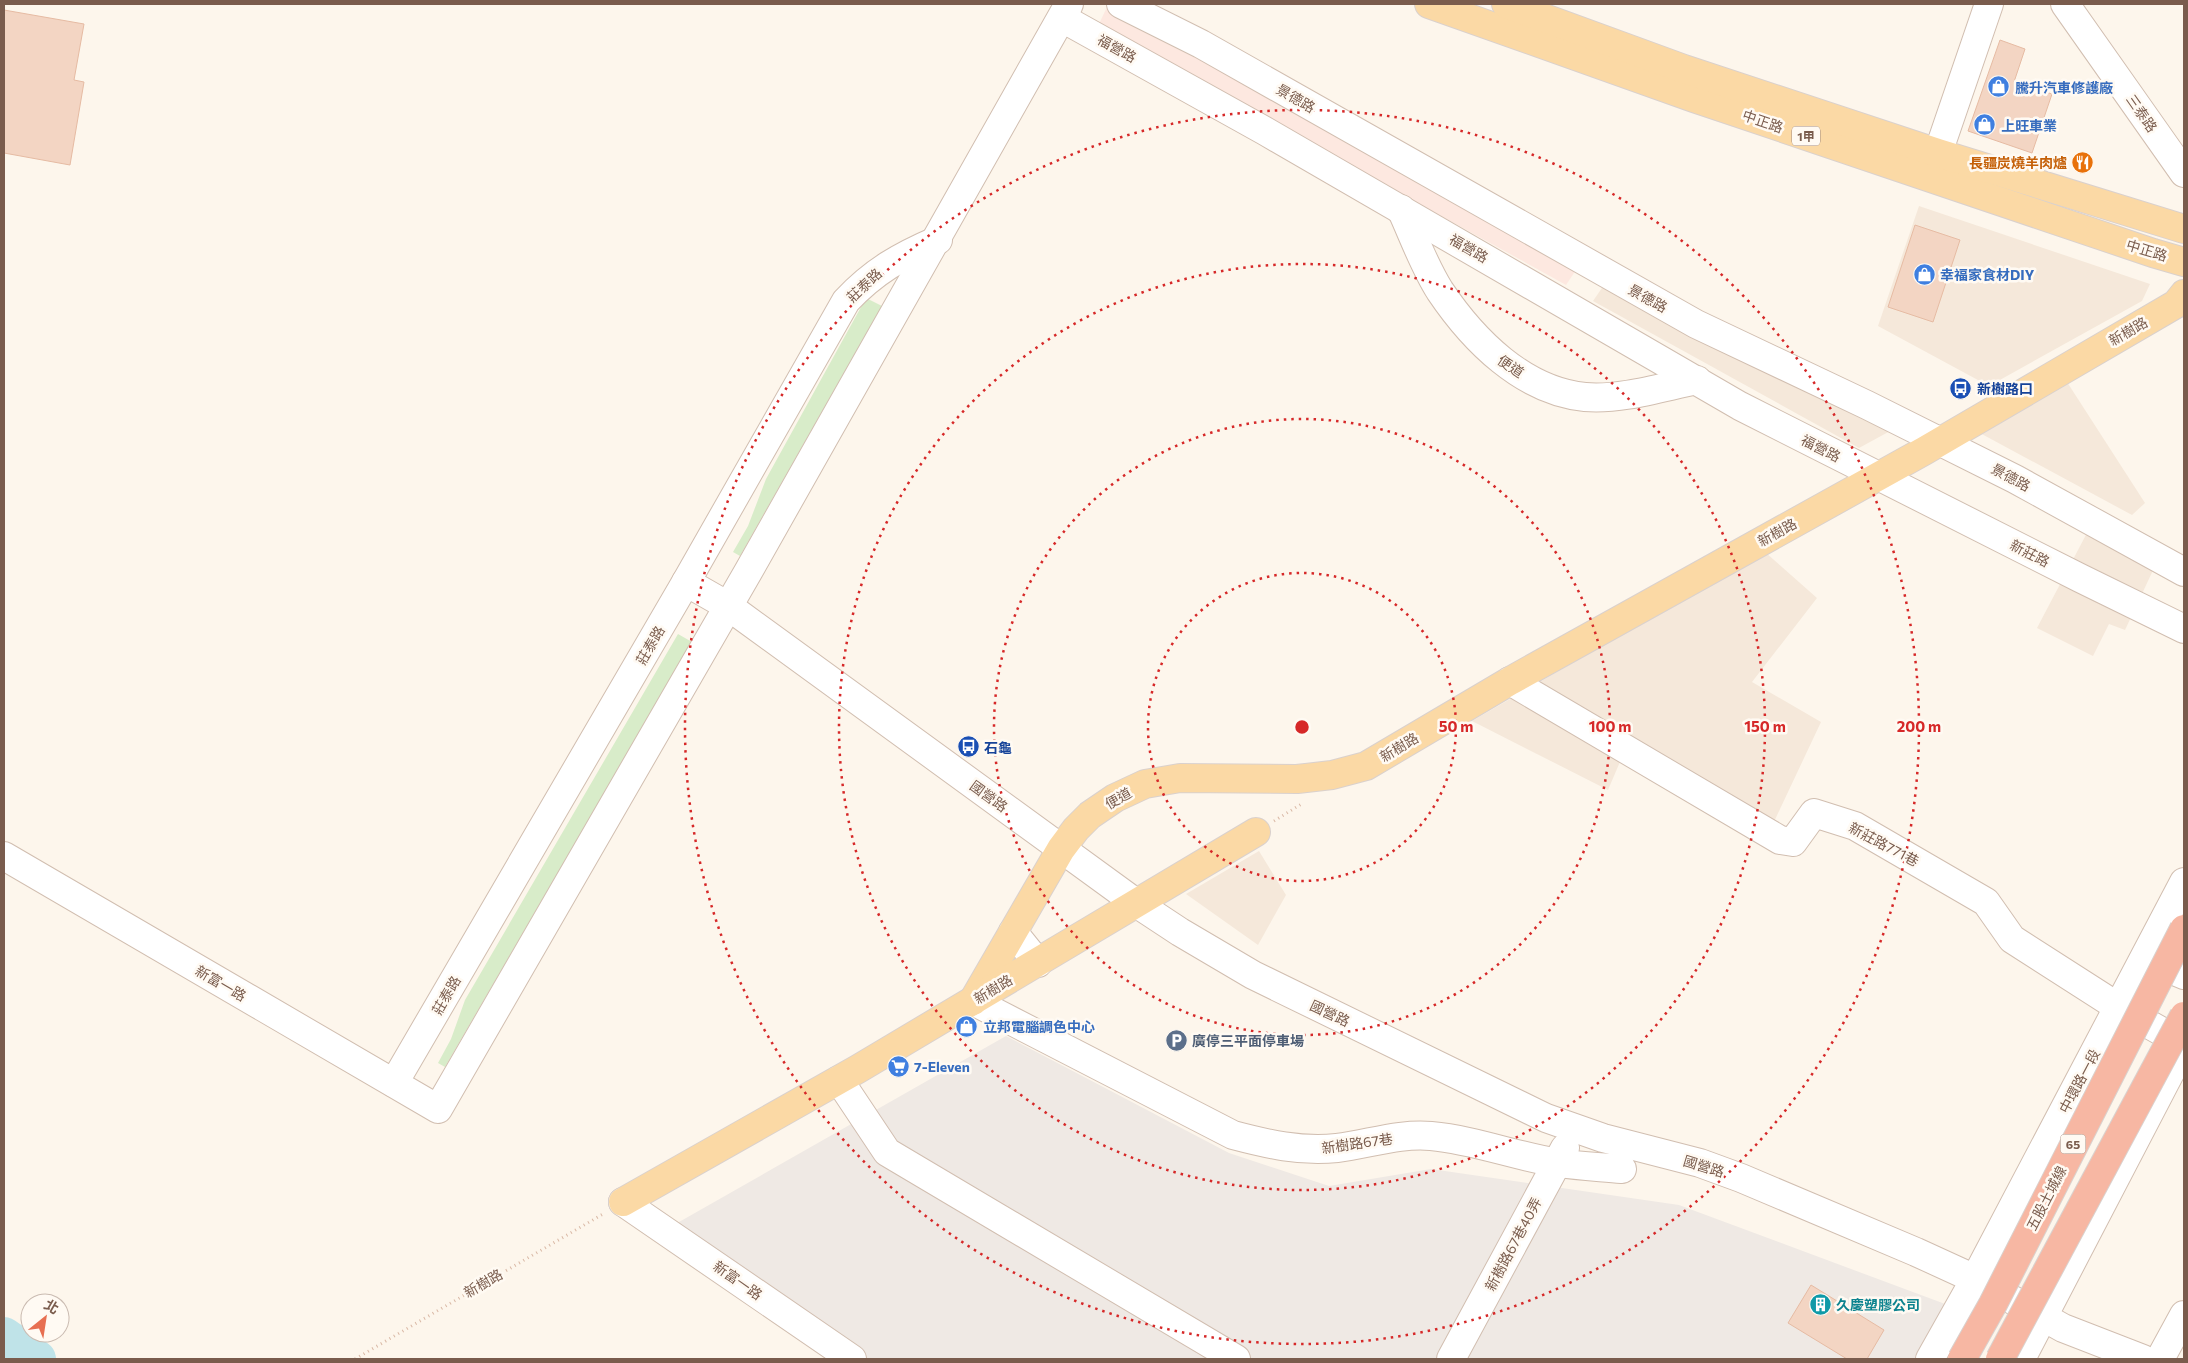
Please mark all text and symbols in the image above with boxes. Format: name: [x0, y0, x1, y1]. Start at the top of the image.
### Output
street label: 福營路: [1095, 30, 1139, 66]
shop icon: 騰升汽車修護廠: [1987, 75, 2011, 99]
place label: 騰升汽車修護廠: [2015, 79, 2113, 96]
street label: 景德路: [1274, 80, 1318, 116]
street label: 三泰路: [2123, 91, 2161, 135]
street label: 中正路: [1740, 106, 1786, 136]
shop icon: 上旺車業: [1973, 113, 1997, 137]
place label: 上旺車業: [2001, 117, 2057, 134]
road number: 1甲: [1792, 126, 1820, 146]
restaurant icon: 長疆炭燒羊肉爐: [2071, 150, 2095, 174]
place label: 長疆炭燒羊肉爐: [1969, 154, 2067, 171]
street label: 福營路: [1447, 230, 1491, 266]
street label: 中正路: [2124, 236, 2170, 264]
shop icon: 幸福家食材DIY: [1912, 262, 1936, 286]
street label: 莊泰路: [843, 264, 885, 306]
place label: 幸福家食材DIY: [1940, 266, 2035, 283]
street label: 景德路: [1626, 280, 1670, 316]
street label: 新樹路: [2106, 313, 2150, 349]
street label: 便道: [1495, 351, 1527, 381]
bus stop icon: 新樹路口: [1949, 376, 1973, 400]
place label: 新樹路口: [1977, 380, 2033, 397]
street label: 福營路: [1798, 431, 1844, 465]
street label: 景德路: [1988, 460, 2034, 494]
street label: 新樹路: [1755, 514, 1799, 550]
street label: 新莊路: [2007, 536, 2053, 570]
street label: 莊泰路: [632, 623, 668, 667]
text: 50 m: [1439, 717, 1473, 735]
text: 100 m: [1589, 717, 1631, 735]
text: 150 m: [1744, 717, 1786, 735]
text: 200 m: [1897, 717, 1941, 735]
centre of rings: [1293, 718, 1311, 736]
street label: 新樹路: [1377, 729, 1421, 765]
bus stop icon: 石龜: [956, 735, 980, 759]
place label: 石龜: [984, 739, 1012, 756]
street label: 國營路: [967, 777, 1011, 815]
street label: 便道: [1102, 784, 1134, 812]
street label: 新莊路771巷: [1846, 818, 1922, 870]
street label: 新富一路: [193, 962, 249, 1004]
street label: 新樹路: [971, 971, 1015, 1007]
street label: 莊泰路: [428, 973, 464, 1017]
street label: 國營路: [1307, 996, 1353, 1030]
shop icon: 立邦電腦調色中心: [955, 1014, 979, 1038]
place label: 立邦電腦調色中心: [983, 1018, 1095, 1035]
parking icon: 廣停三平面停車場: [1164, 1028, 1188, 1052]
place label: 廣停三平面停車場: [1192, 1032, 1304, 1049]
street label: 中環路一段: [2055, 1046, 2103, 1116]
supermarket icon: 7-Eleven: [886, 1054, 910, 1078]
place label: 7-Eleven: [914, 1058, 970, 1075]
street label: 新樹路67巷: [1320, 1130, 1394, 1156]
road number: 65: [2060, 1134, 2086, 1154]
street label: 國營路: [1681, 1152, 1727, 1180]
street label: 五股土城線: [2023, 1163, 2069, 1233]
street label: 新樹路67巷40弄: [1481, 1194, 1545, 1294]
street label: 新富一路: [710, 1257, 766, 1303]
street label: 新樹路: [461, 1265, 505, 1301]
building icon: 久慶塑膠公司: [1808, 1292, 1832, 1316]
north arrow: [20, 1293, 70, 1343]
text: 北: [41, 1295, 62, 1317]
place label: 久慶塑膠公司: [1836, 1296, 1920, 1313]

